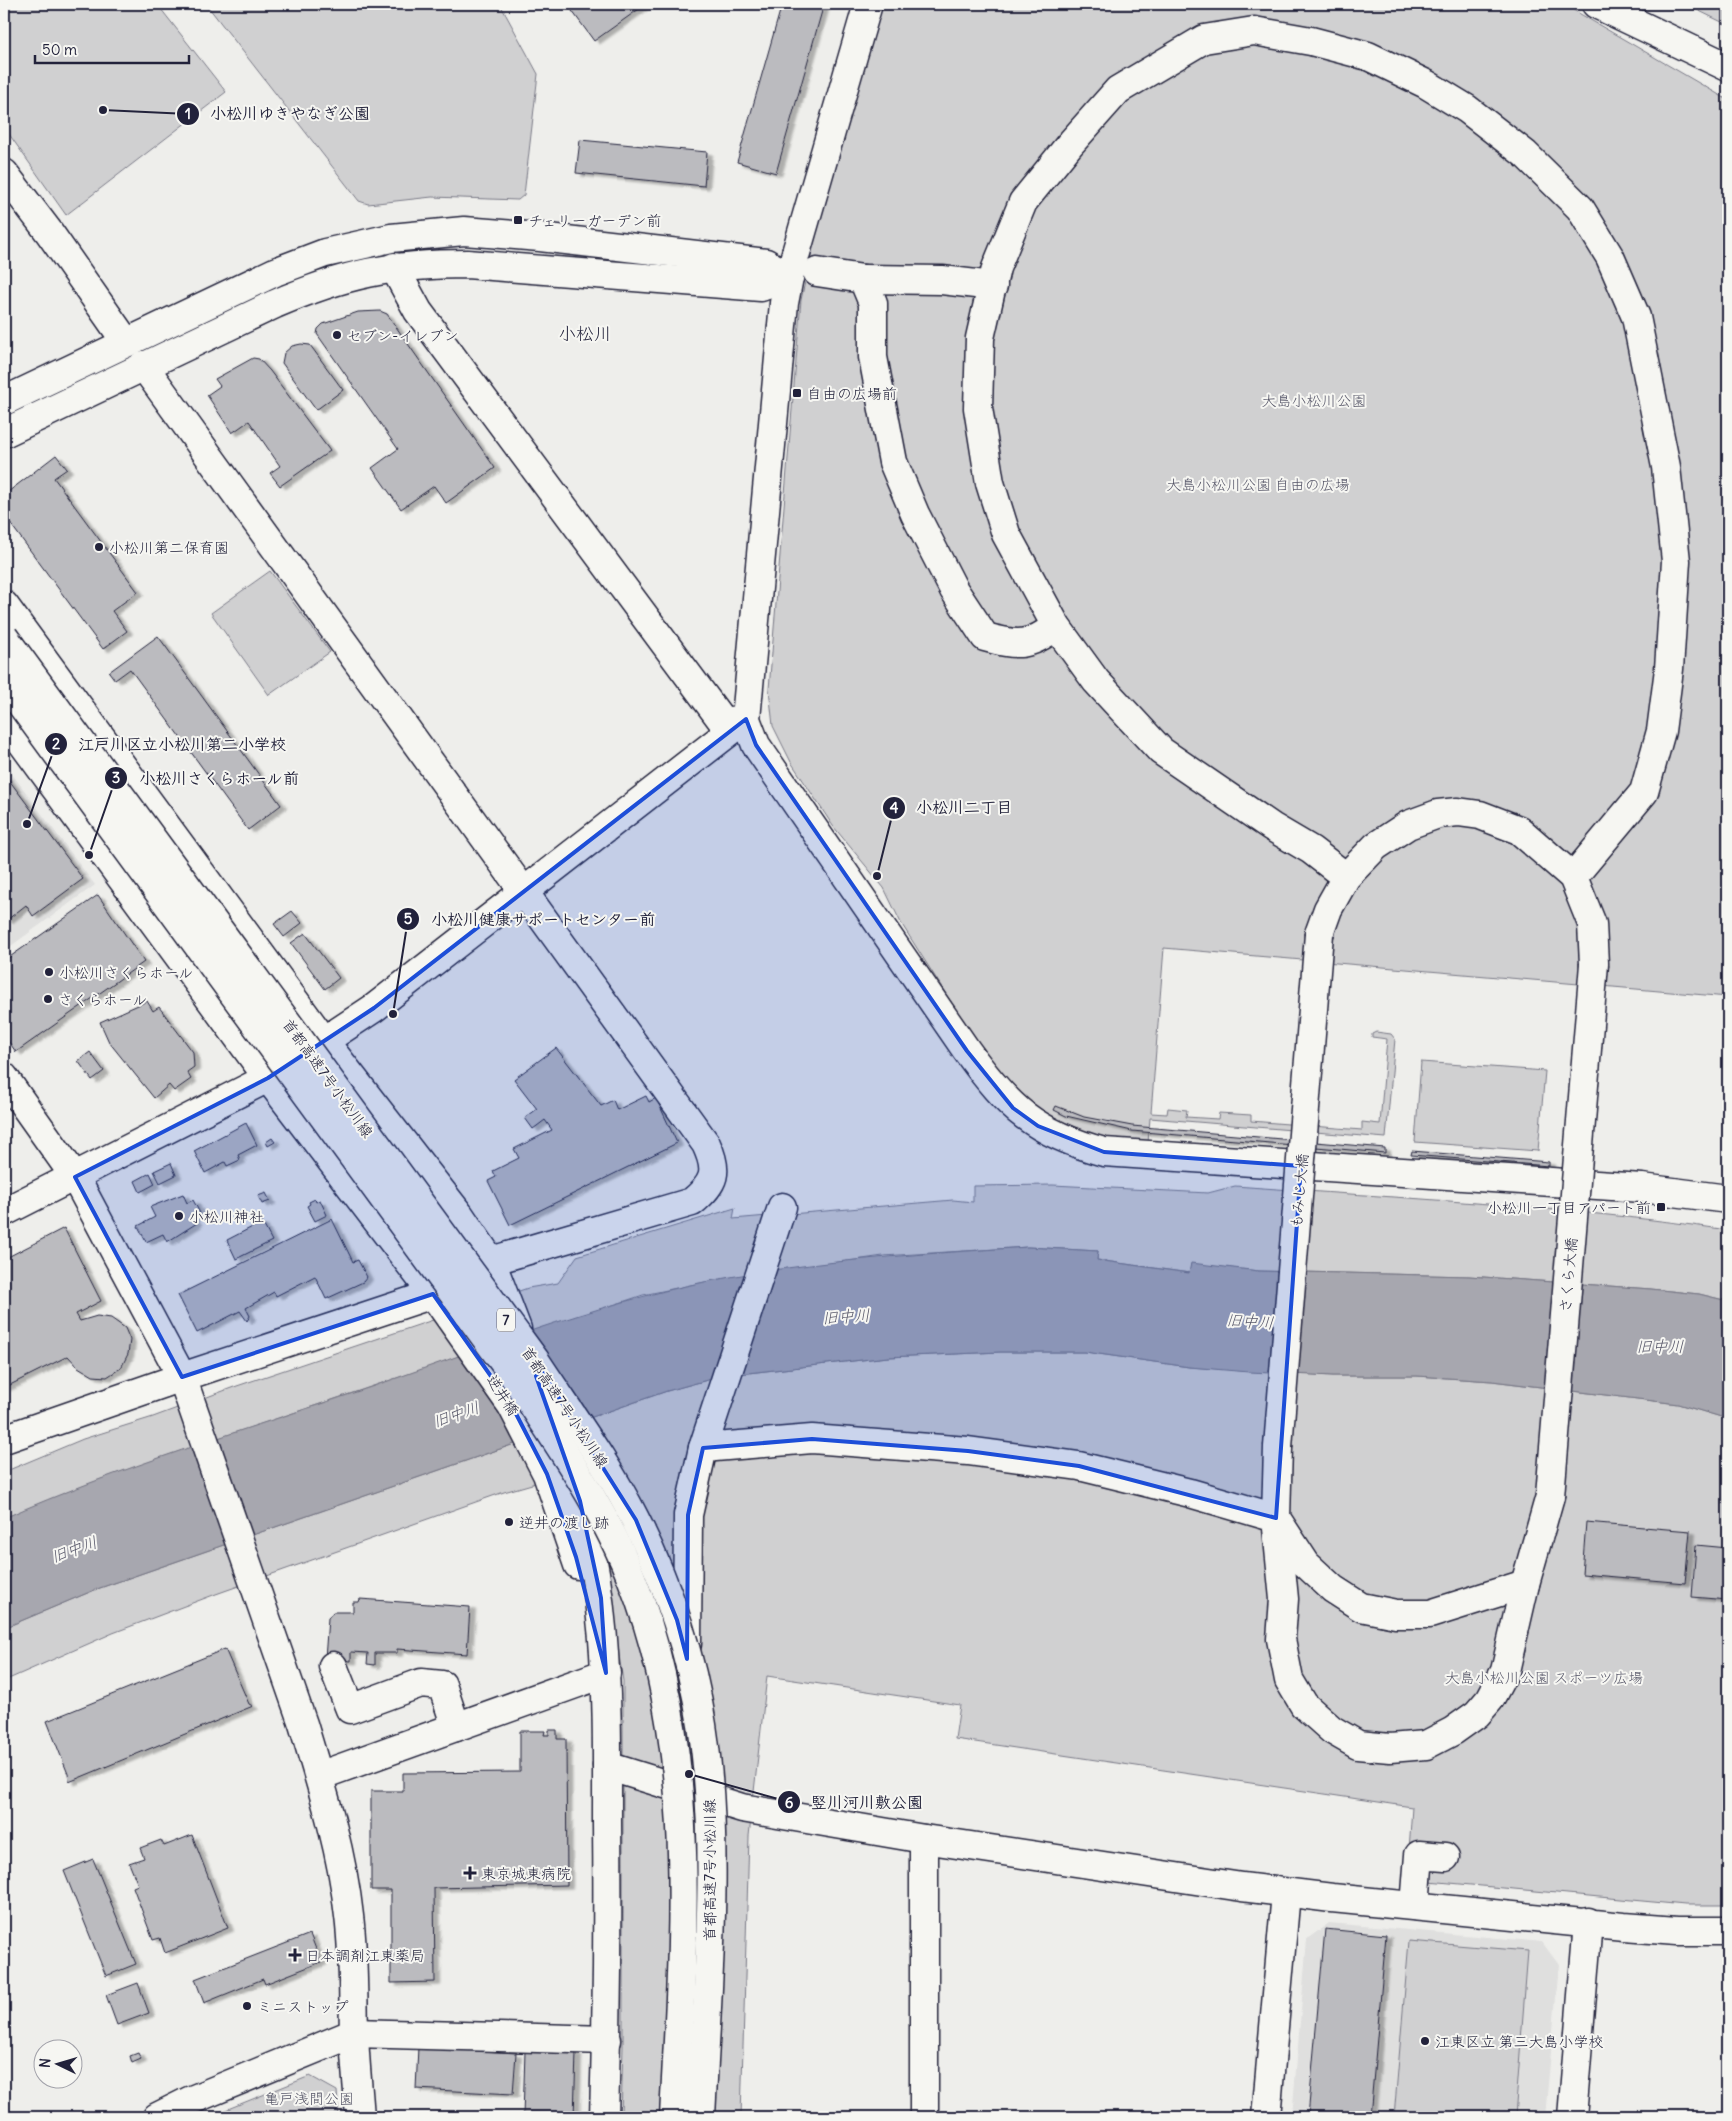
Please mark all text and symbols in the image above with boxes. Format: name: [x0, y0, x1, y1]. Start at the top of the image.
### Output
scale bar: [35, 32, 189, 64]
text: 50 m: [42, 40, 77, 59]
callout: 小松川ゆきやなぎ公園: [175, 98, 380, 129]
text: 小松川ゆきやなぎ公園: [210, 103, 370, 123]
text: 1: [185, 104, 191, 123]
place label: チェリーガーデン前: [528, 211, 662, 230]
marker: チェリーガーデン前: [512, 214, 524, 226]
district label: 小松川: [558, 322, 612, 345]
place label: セブン-イレブン: [347, 326, 458, 345]
marker: セブン-イレブン: [331, 329, 343, 341]
place label: 自由の広場前: [807, 384, 897, 403]
marker: 自由の広場前: [791, 387, 803, 399]
park label: 大島小松川公園: [1261, 391, 1367, 410]
park label: 大島小松川公園 自由の広場: [1166, 475, 1350, 494]
place label: 小松川第二保育園: [109, 538, 229, 557]
marker: 小松川第二保育園: [93, 541, 105, 553]
callout: 江戸川区立小松川第二小学校: [43, 729, 296, 760]
text: 2: [52, 734, 60, 753]
text: 江戸川区立小松川第二小学校: [78, 734, 286, 754]
callout: 小松川さくらホール前: [104, 763, 309, 794]
text: 3: [112, 768, 120, 787]
text: 小松川さくらホール前: [139, 768, 299, 788]
callout: 小松川二丁目: [881, 792, 1022, 823]
text: 小松川二丁目: [916, 797, 1012, 817]
text: 4: [890, 798, 899, 817]
callout: 小松川健康サポートセンター前: [396, 903, 665, 934]
text: 5: [404, 909, 413, 928]
text: 小松川健康サポートセンター前: [431, 909, 655, 929]
place label: 小松川さくらホール: [59, 963, 193, 982]
marker: 小松川さくらホール: [43, 966, 55, 978]
place label: さくらホール: [58, 990, 147, 1009]
marker: さくらホール: [42, 993, 54, 1005]
street label: 首都高速7号小松川線: [278, 1015, 378, 1141]
street label: もみじ大橋: [1286, 1153, 1312, 1229]
place label: 小松川一丁目アパート前: [1487, 1198, 1651, 1217]
marker: 小松川一丁目アパート前: [1655, 1201, 1667, 1213]
place label: 小松川神社: [189, 1207, 264, 1226]
marker: 小松川神社: [173, 1210, 185, 1222]
street label: さくら大橋: [1555, 1237, 1581, 1313]
water label: 旧中川: [821, 1304, 871, 1328]
road number: 7: [497, 1308, 515, 1332]
water label: 旧中川: [1225, 1309, 1275, 1333]
water label: 旧中川: [1636, 1336, 1684, 1356]
street label: 首都高速7号小松川線: [517, 1343, 613, 1471]
street label: 逆井橋: [483, 1371, 523, 1419]
water label: 旧中川: [430, 1397, 482, 1431]
place label: 逆井の渡し跡: [519, 1513, 609, 1532]
marker: 逆井の渡し跡: [503, 1516, 515, 1528]
water label: 旧中川: [48, 1531, 100, 1567]
park label: 大島小松川公園 スポーツ広場: [1445, 1668, 1643, 1687]
callout: 竪川河川敷公園: [776, 1787, 933, 1818]
text: 竪川河川敷公園: [811, 1792, 923, 1812]
text: 6: [785, 1793, 794, 1812]
street label: 首都高速7号小松川線: [700, 1799, 719, 1941]
place label: 東京城東病院: [481, 1864, 571, 1883]
marker: 東京城東病院: [463, 1866, 477, 1880]
place label: 日本調剤江東薬局: [305, 1946, 425, 1965]
marker: 日本調剤江東薬局: [289, 1949, 301, 1961]
place label: ミニストップ: [257, 1997, 349, 2016]
marker: ミニストップ: [241, 2000, 253, 2012]
place label: 江東区立 第三大島小学校: [1435, 2032, 1604, 2051]
marker: 江東区立 第三大島小学校: [1419, 2035, 1431, 2047]
north arrow: [32, 2038, 82, 2088]
text: N: [36, 2057, 54, 2068]
park label: 亀戸浅間公園: [264, 2089, 354, 2108]

